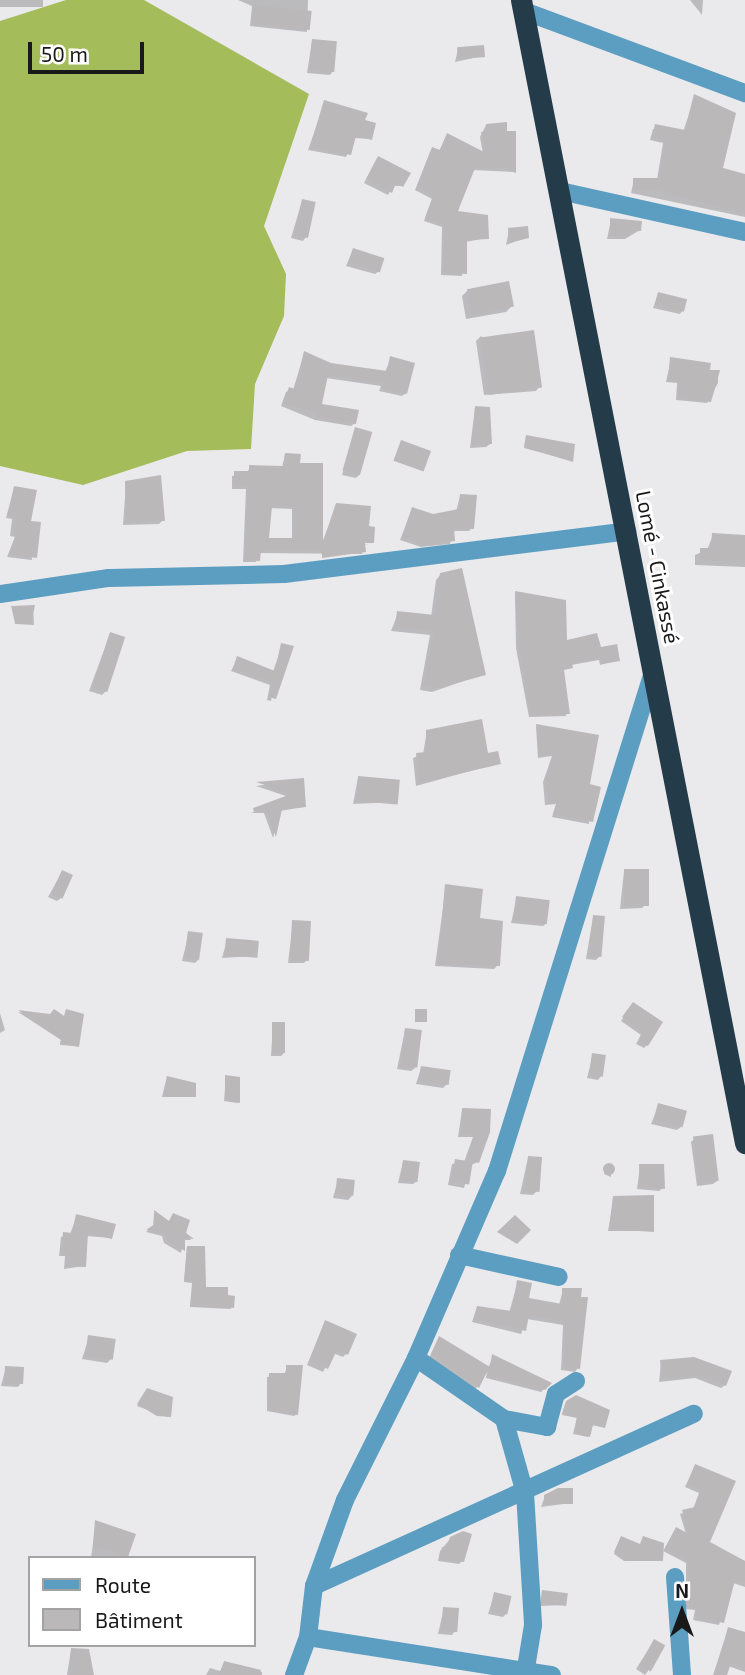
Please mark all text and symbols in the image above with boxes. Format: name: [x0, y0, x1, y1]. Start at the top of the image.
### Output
scale bar: [32, 28, 147, 72]
text: 50 m: [41, 41, 88, 66]
street label: Lomé - Cinkassé: [631, 488, 685, 646]
legend: [28, 1556, 256, 1647]
text: Route: [95, 1572, 151, 1597]
north arrow: [647, 1577, 717, 1647]
text: N: [675, 1579, 689, 1602]
text: Bâtiment: [95, 1607, 183, 1632]

